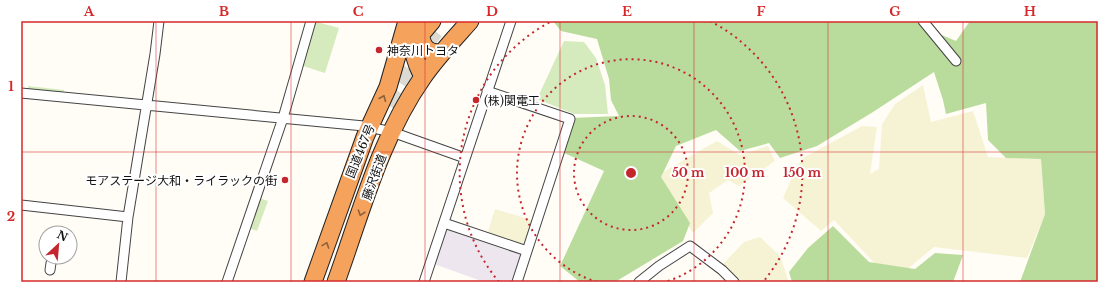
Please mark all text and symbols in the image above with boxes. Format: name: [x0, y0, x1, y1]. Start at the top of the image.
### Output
text: A: [83, 3, 95, 20]
text: B: [219, 3, 229, 20]
text: C: [353, 3, 364, 20]
text: D: [486, 3, 498, 20]
text: E: [622, 3, 632, 20]
text: F: [757, 3, 766, 20]
text: G: [889, 3, 901, 20]
text: H: [1024, 3, 1036, 20]
place label: 神奈川トヨタ: [387, 43, 459, 58]
marker: 神奈川トヨタ: [374, 45, 384, 55]
text: 1: [8, 78, 14, 95]
place label: (株)関電工: [484, 93, 540, 108]
one-way arrow: [378, 95, 386, 103]
marker: (株)関電工: [471, 95, 481, 105]
street label: 国道467号: [342, 122, 378, 180]
street label: 藤沢街道: [359, 152, 389, 202]
text: 50 m: [672, 165, 705, 180]
text: 100 m: [725, 165, 766, 180]
text: 150 m: [783, 165, 822, 180]
centre of rings: [624, 166, 638, 180]
place label: モアステージ大和・ライラックの街: [85, 173, 277, 188]
marker: モアステージ大和・ライラックの街: [280, 175, 290, 185]
text: 2: [7, 208, 15, 225]
one-way arrow: [357, 210, 365, 217]
north arrow: [38, 225, 78, 265]
text: N: [55, 227, 71, 245]
one-way arrow: [321, 242, 329, 249]

